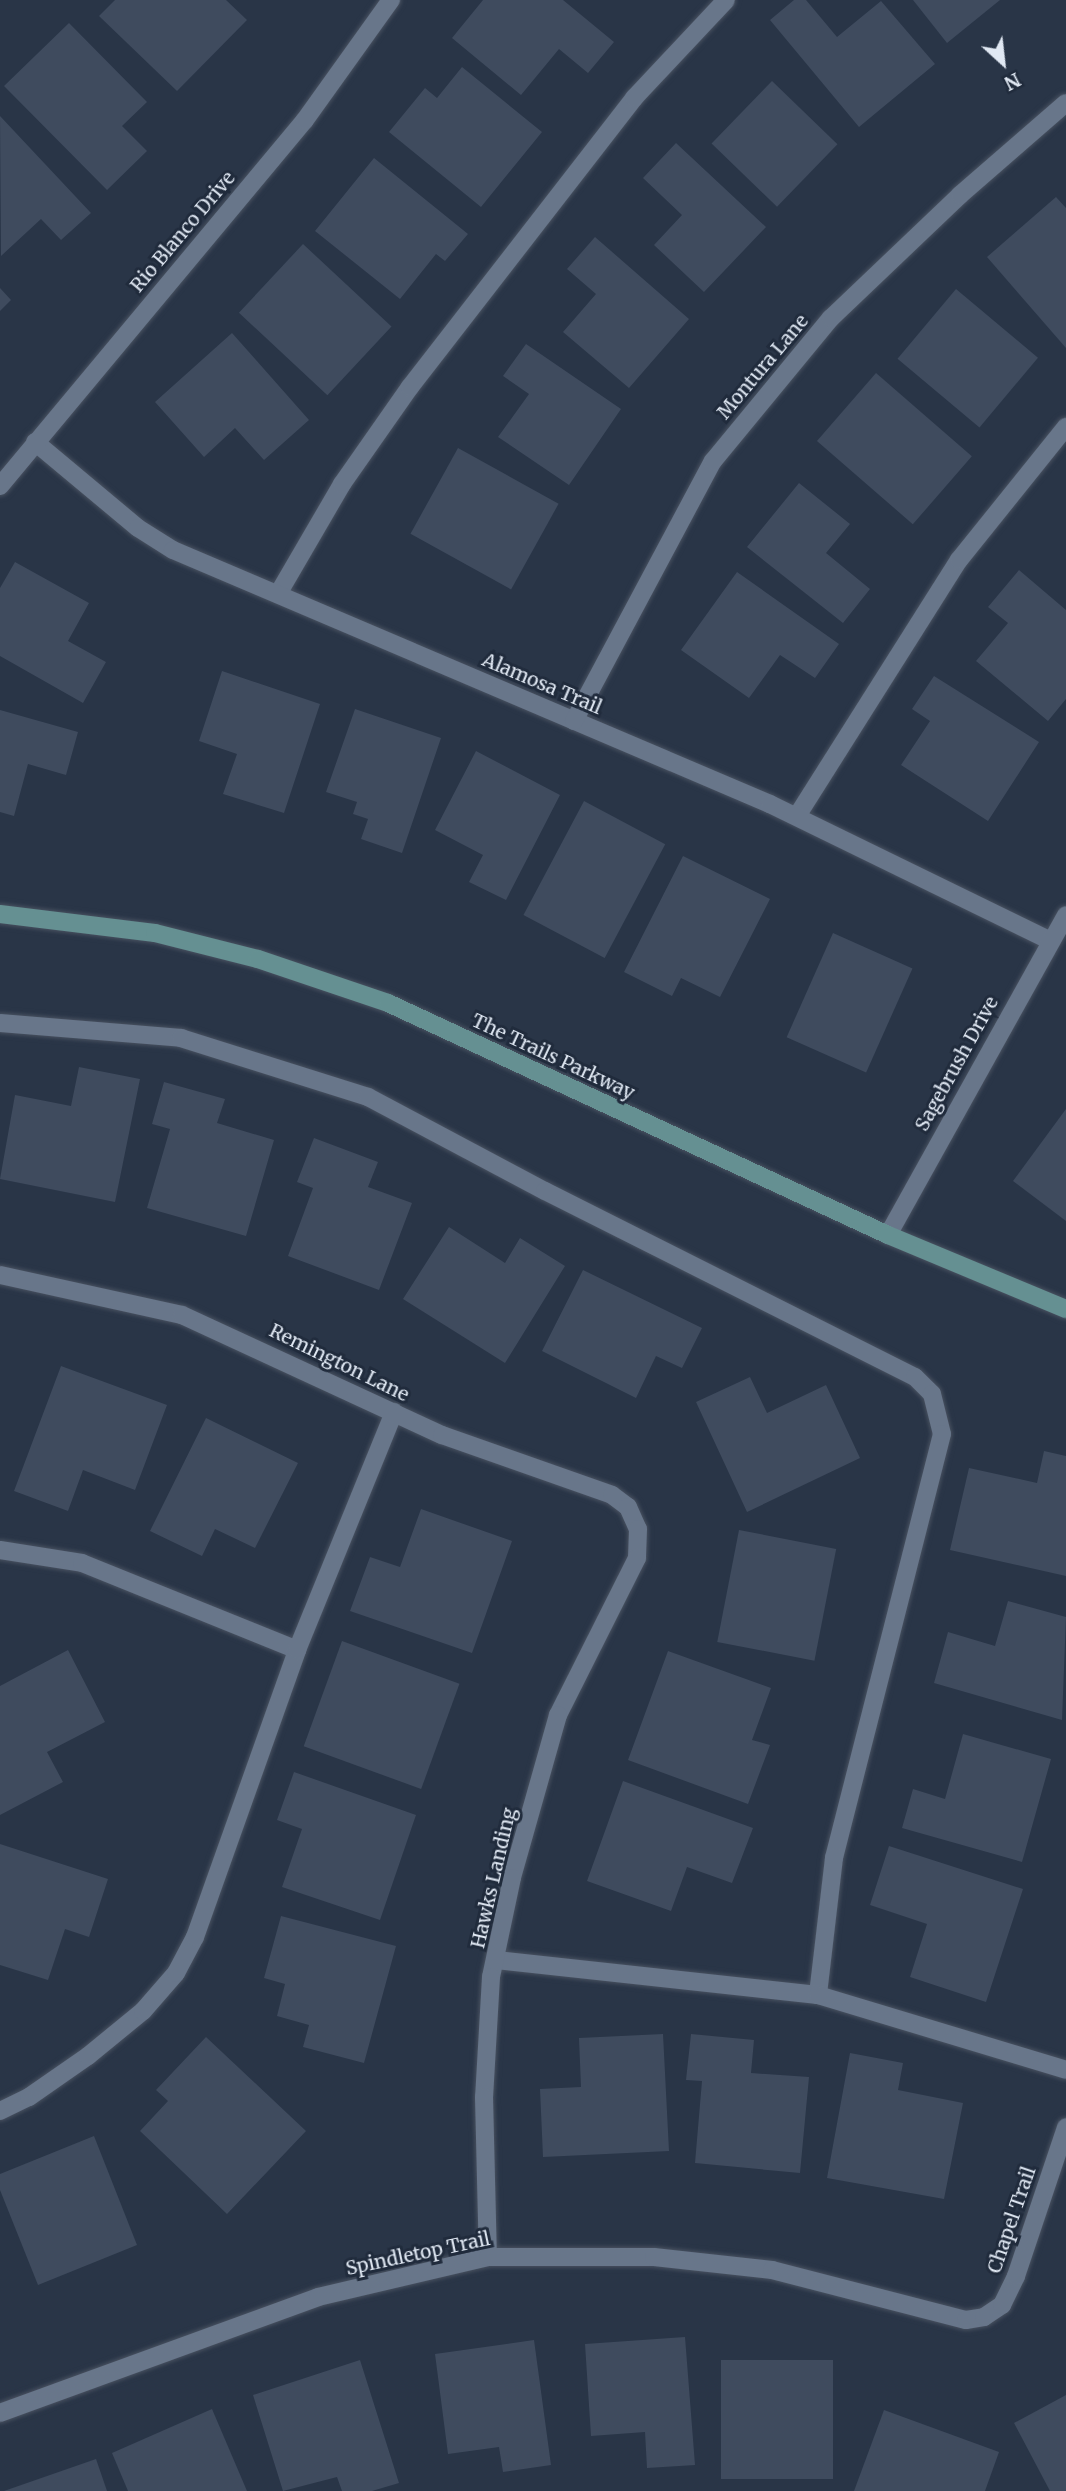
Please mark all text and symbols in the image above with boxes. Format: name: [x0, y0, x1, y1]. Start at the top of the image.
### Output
north arrow: [968, 28, 1038, 98]
text: N: [1000, 68, 1025, 96]
street label: Rio Blanco Drive: [126, 167, 240, 297]
street label: Montura Lane: [713, 310, 813, 424]
street label: Alamosa Trail: [479, 649, 605, 719]
street label: Sagebrush Drive: [911, 993, 1003, 1135]
street label: The Trails Parkway: [468, 1009, 638, 1105]
street label: Remington Lane: [266, 1319, 412, 1407]
street label: Hawks Landing: [467, 1805, 521, 1951]
street label: Chapel Trail: [983, 2164, 1041, 2276]
street label: Spindletop Trail: [344, 2228, 492, 2280]

